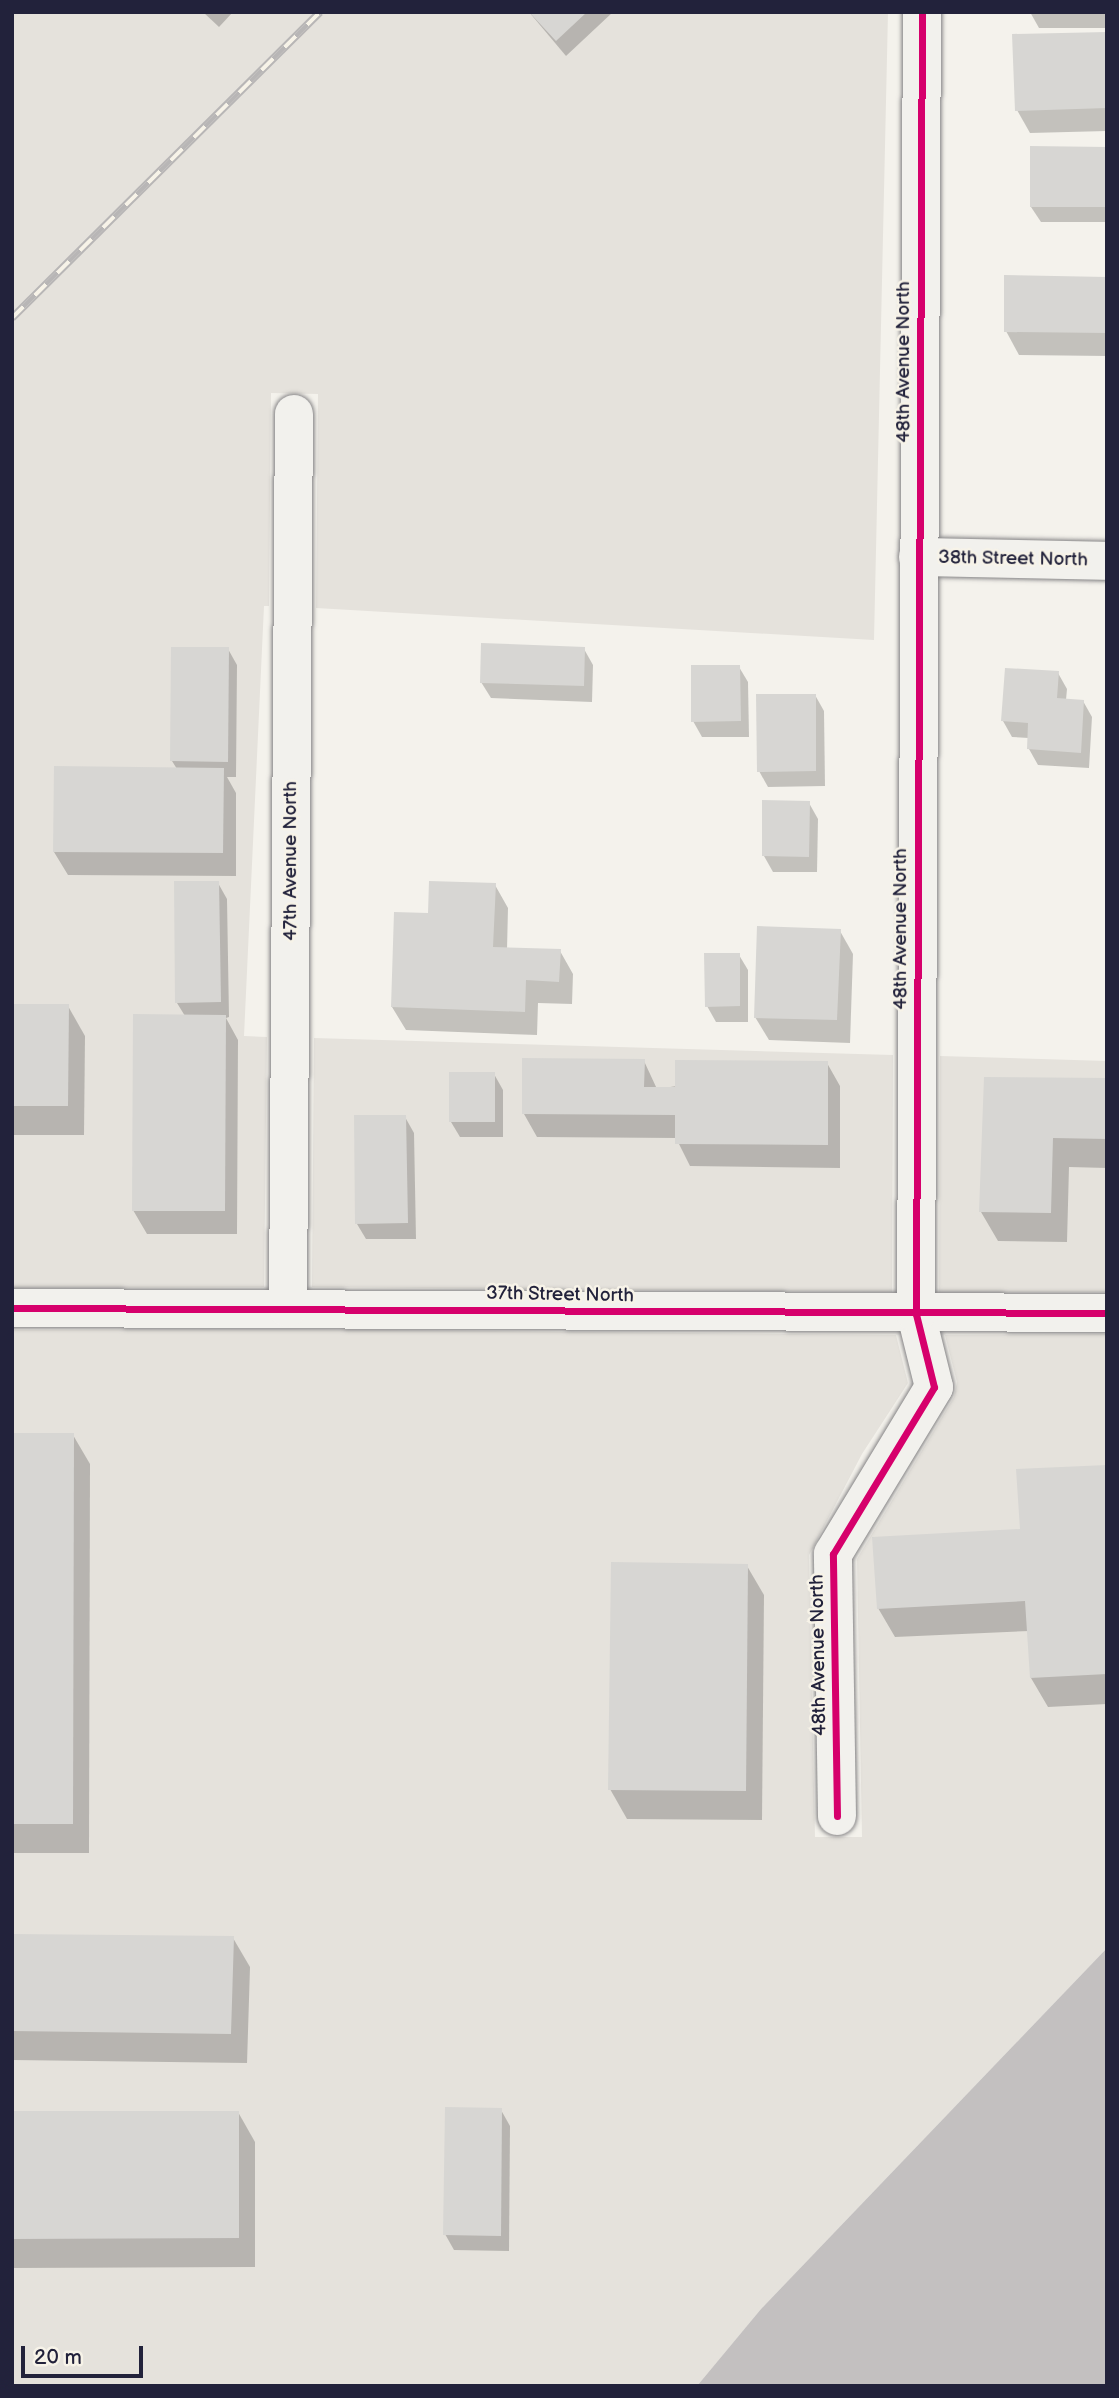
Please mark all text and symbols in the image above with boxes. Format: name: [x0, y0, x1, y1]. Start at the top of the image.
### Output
street label: 48th Avenue North: [893, 281, 915, 443]
street label: 38th Street North: [938, 546, 1088, 572]
street label: 47th Avenue North: [280, 781, 302, 941]
street label: 48th Avenue North: [890, 848, 912, 1010]
street label: 37th Street North: [486, 1282, 634, 1308]
street label: 48th Avenue North: [806, 1574, 832, 1736]
scale bar: [24, 2332, 147, 2376]
text: 20 m: [34, 2345, 82, 2370]

